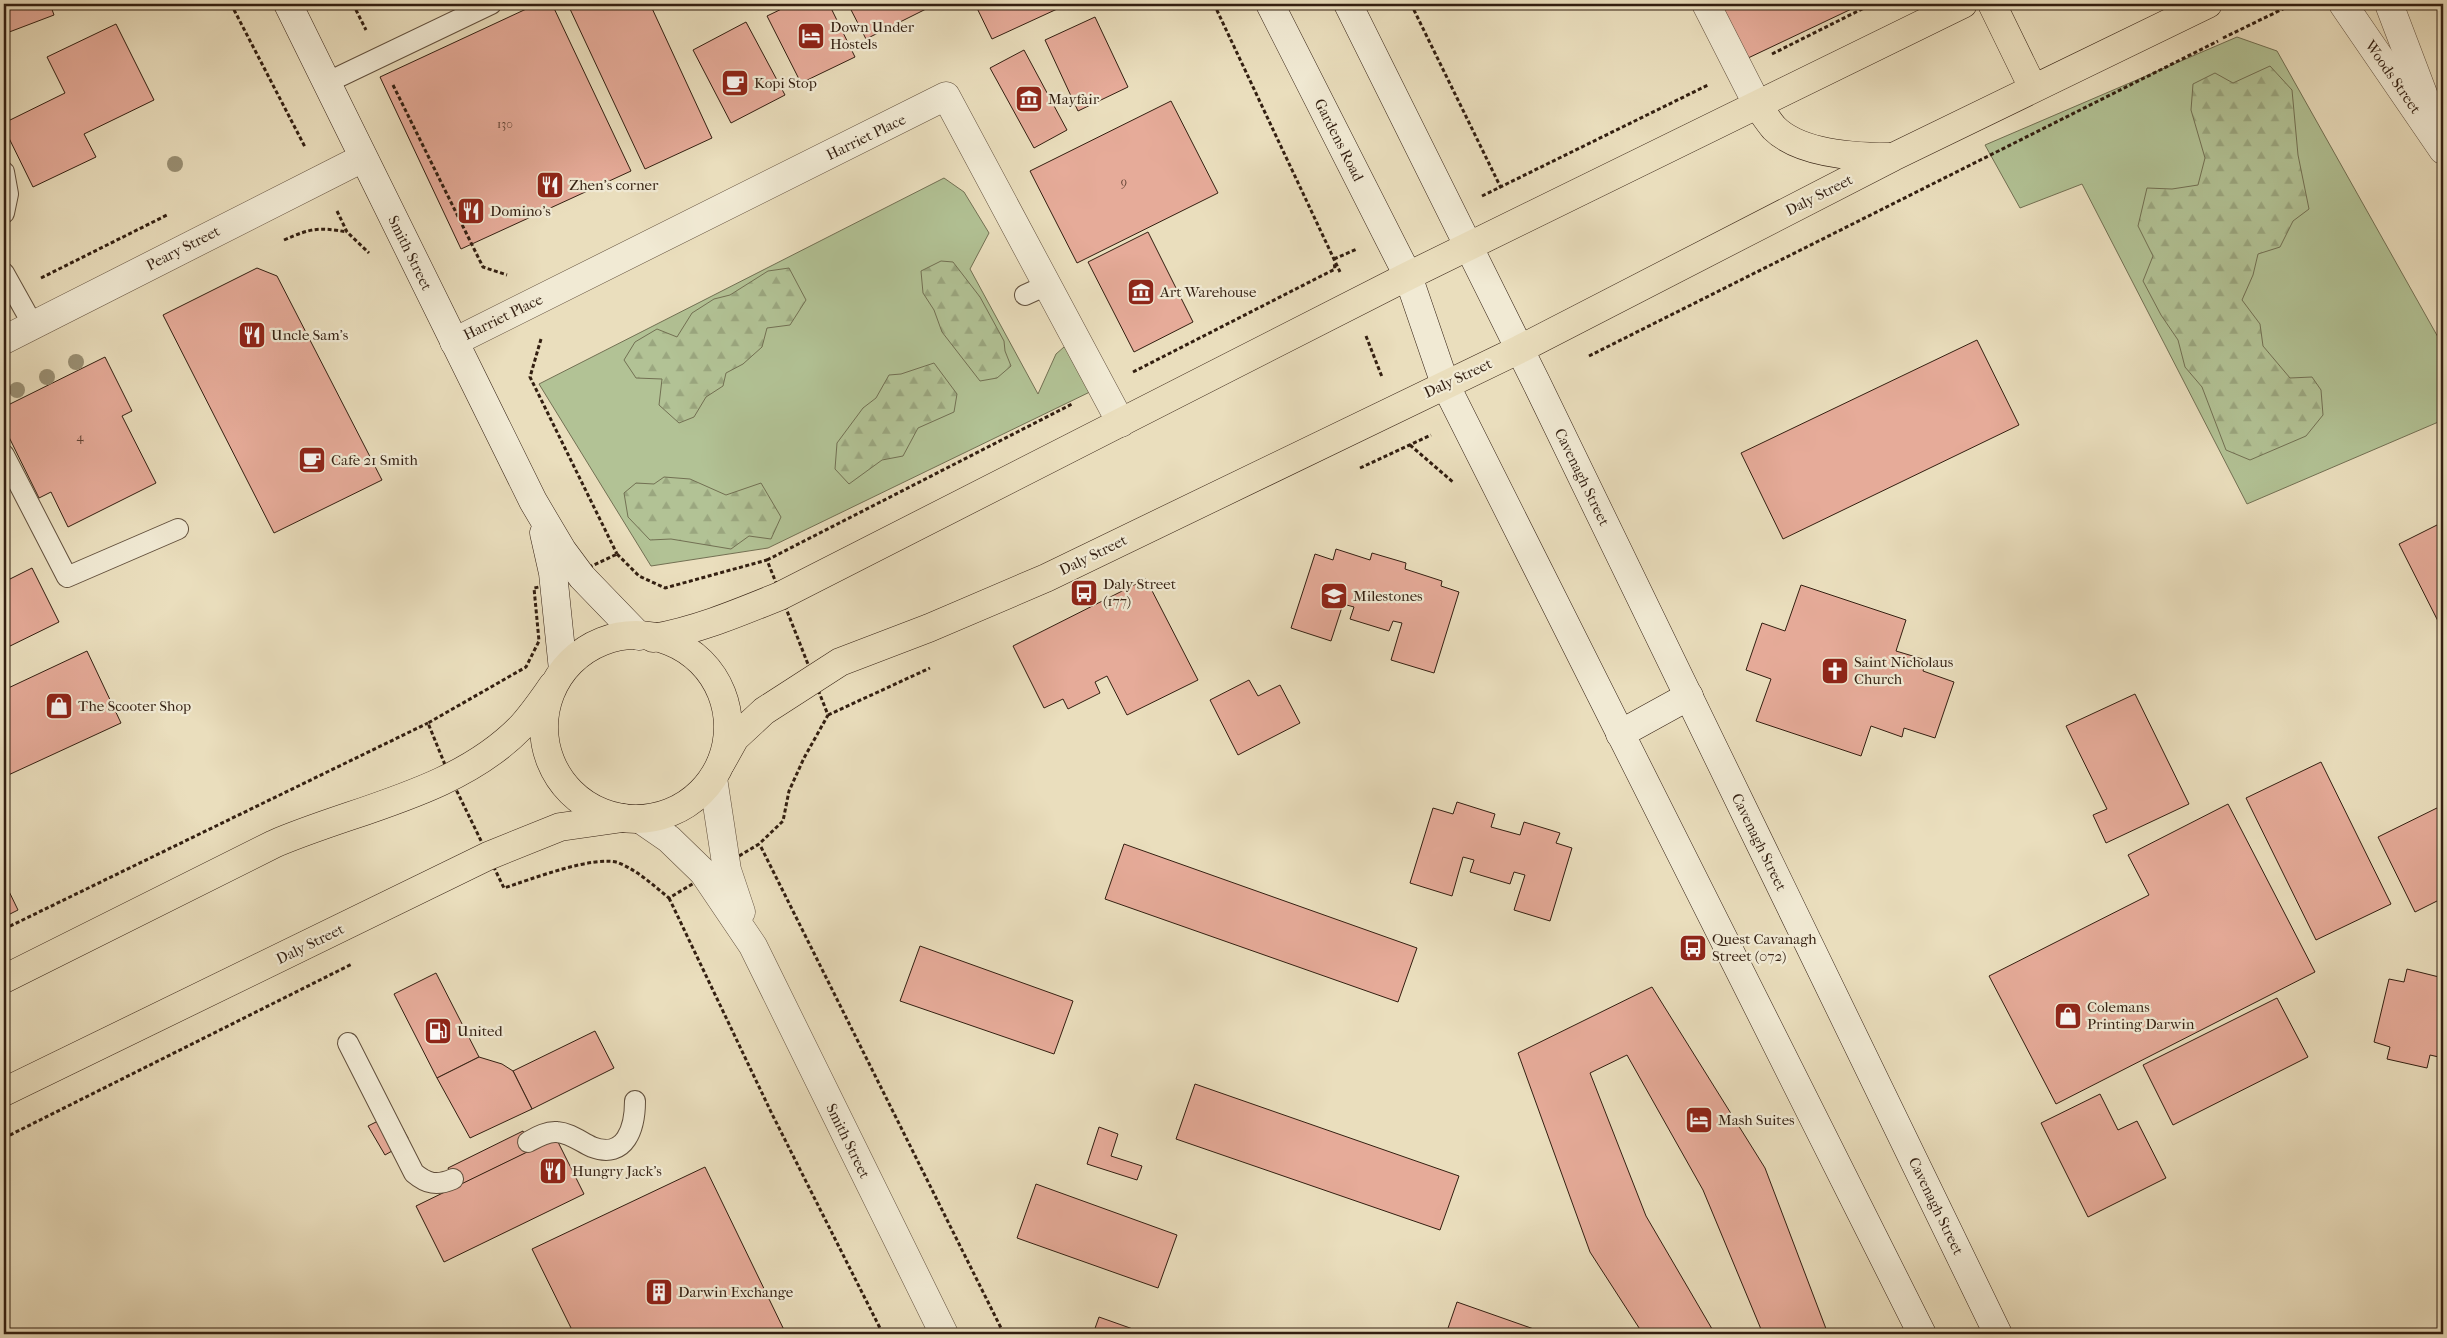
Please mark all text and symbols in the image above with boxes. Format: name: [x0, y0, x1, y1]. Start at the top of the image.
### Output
place label: Down Under Hostels: [830, 18, 915, 53]
hotel icon: Down Under Hostels: [796, 21, 826, 51]
street label: Woods Street: [2361, 36, 2425, 118]
cafe icon: Kopi Stop: [720, 68, 750, 98]
place label: Kopi Stop: [754, 74, 817, 92]
museum icon: Mayfair: [1014, 84, 1044, 114]
place label: Mayfair: [1048, 90, 1100, 108]
street label: Gardens Road: [1311, 96, 1368, 185]
street label: Harriet Place: [823, 110, 909, 164]
house number: 130: [497, 117, 513, 131]
restaurant icon: Zhen's corner: [535, 170, 565, 200]
street label: Daly Street: [1782, 170, 1856, 220]
house number: 9: [1121, 175, 1127, 189]
place label: Zhen's corner: [569, 176, 659, 194]
restaurant icon: Domino's: [456, 196, 486, 226]
place label: Domino's: [490, 202, 551, 220]
street label: Smith Street: [384, 213, 436, 294]
street label: Peary Street: [143, 221, 223, 274]
museum icon: Art Warehouse: [1126, 277, 1156, 307]
place label: Art Warehouse: [1159, 283, 1257, 301]
street label: Harriet Place: [460, 290, 546, 344]
restaurant icon: Uncle Sam's: [237, 320, 267, 350]
place label: Uncle Sam's: [271, 326, 349, 344]
street label: Daly Street: [1421, 354, 1495, 402]
street label: Cavenagh Street: [1551, 425, 1614, 529]
house number: 4: [76, 430, 84, 444]
cafe icon: Cafe 21 Smith: [297, 445, 327, 475]
place label: Cafe 21 Smith: [331, 451, 419, 469]
street label: Daly Street: [1056, 531, 1130, 579]
place label: Daly Street (177): [1103, 575, 1177, 610]
bus stop icon: Daly Street (177): [1069, 578, 1099, 608]
school or university icon: Milestones: [1319, 581, 1349, 611]
place label: Milestones: [1353, 587, 1423, 605]
place label: Saint Nicholaus Church: [1854, 653, 1954, 688]
church icon: Saint Nicholaus Church: [1820, 656, 1850, 686]
shop icon: The Scooter Shop: [44, 691, 74, 721]
place label: The Scooter Shop: [78, 697, 191, 715]
street label: Cavenagh Street: [1728, 790, 1791, 894]
street label: Daly Street: [273, 920, 347, 968]
place label: Quest Cavanagh Street (072): [1712, 930, 1817, 965]
bus stop icon: Quest Cavanagh Street (072): [1678, 933, 1708, 963]
place label: Colemans Printing Darwin: [2087, 998, 2195, 1033]
shop icon: Colemans Printing Darwin: [2053, 1001, 2083, 1031]
fuel station icon: United: [423, 1016, 453, 1046]
place label: United: [457, 1022, 503, 1040]
street label: Smith Street: [822, 1101, 874, 1182]
hotel icon: Mash Suites: [1684, 1105, 1714, 1135]
place label: Mash Suites: [1718, 1111, 1795, 1129]
street label: Cavenagh Street: [1905, 1154, 1968, 1258]
restaurant icon: Hungry Jack's: [538, 1156, 568, 1186]
place label: Hungry Jack's: [572, 1162, 662, 1180]
building icon: Darwin Exchange: [644, 1277, 674, 1307]
place label: Darwin Exchange: [678, 1283, 794, 1301]

